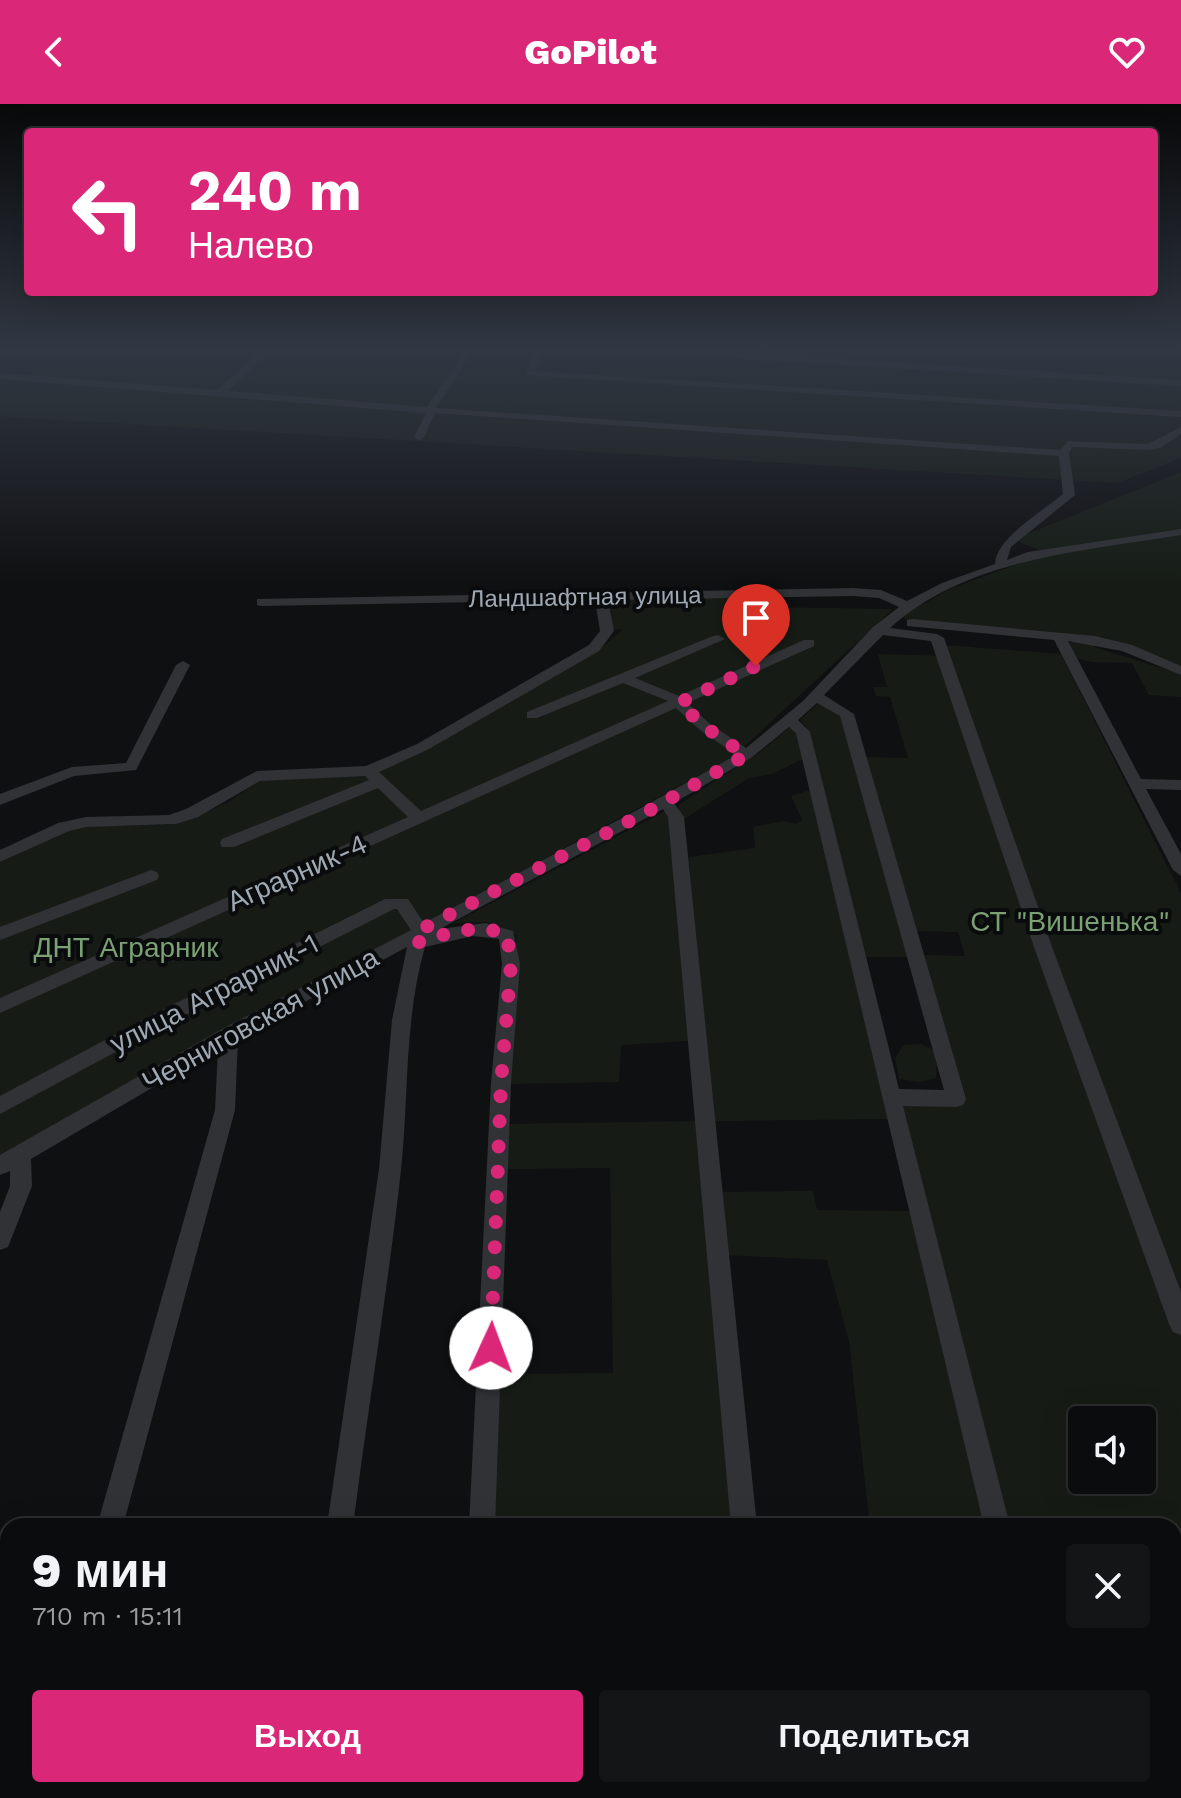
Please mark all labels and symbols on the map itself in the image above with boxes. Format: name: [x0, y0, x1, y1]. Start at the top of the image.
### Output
street label: Ландшафтная улица: [468, 581, 702, 613]
pin: [722, 584, 790, 666]
street label: Аграрник-4: [222, 827, 373, 918]
park label: СТ "Вишенька": [970, 905, 1170, 938]
street label: улица Аграрник-1: [104, 927, 324, 1060]
park label: ДНТ Аграрник: [34, 931, 219, 964]
street label: Черниговская улица: [136, 941, 384, 1098]
position arrow: [449, 1306, 533, 1390]

